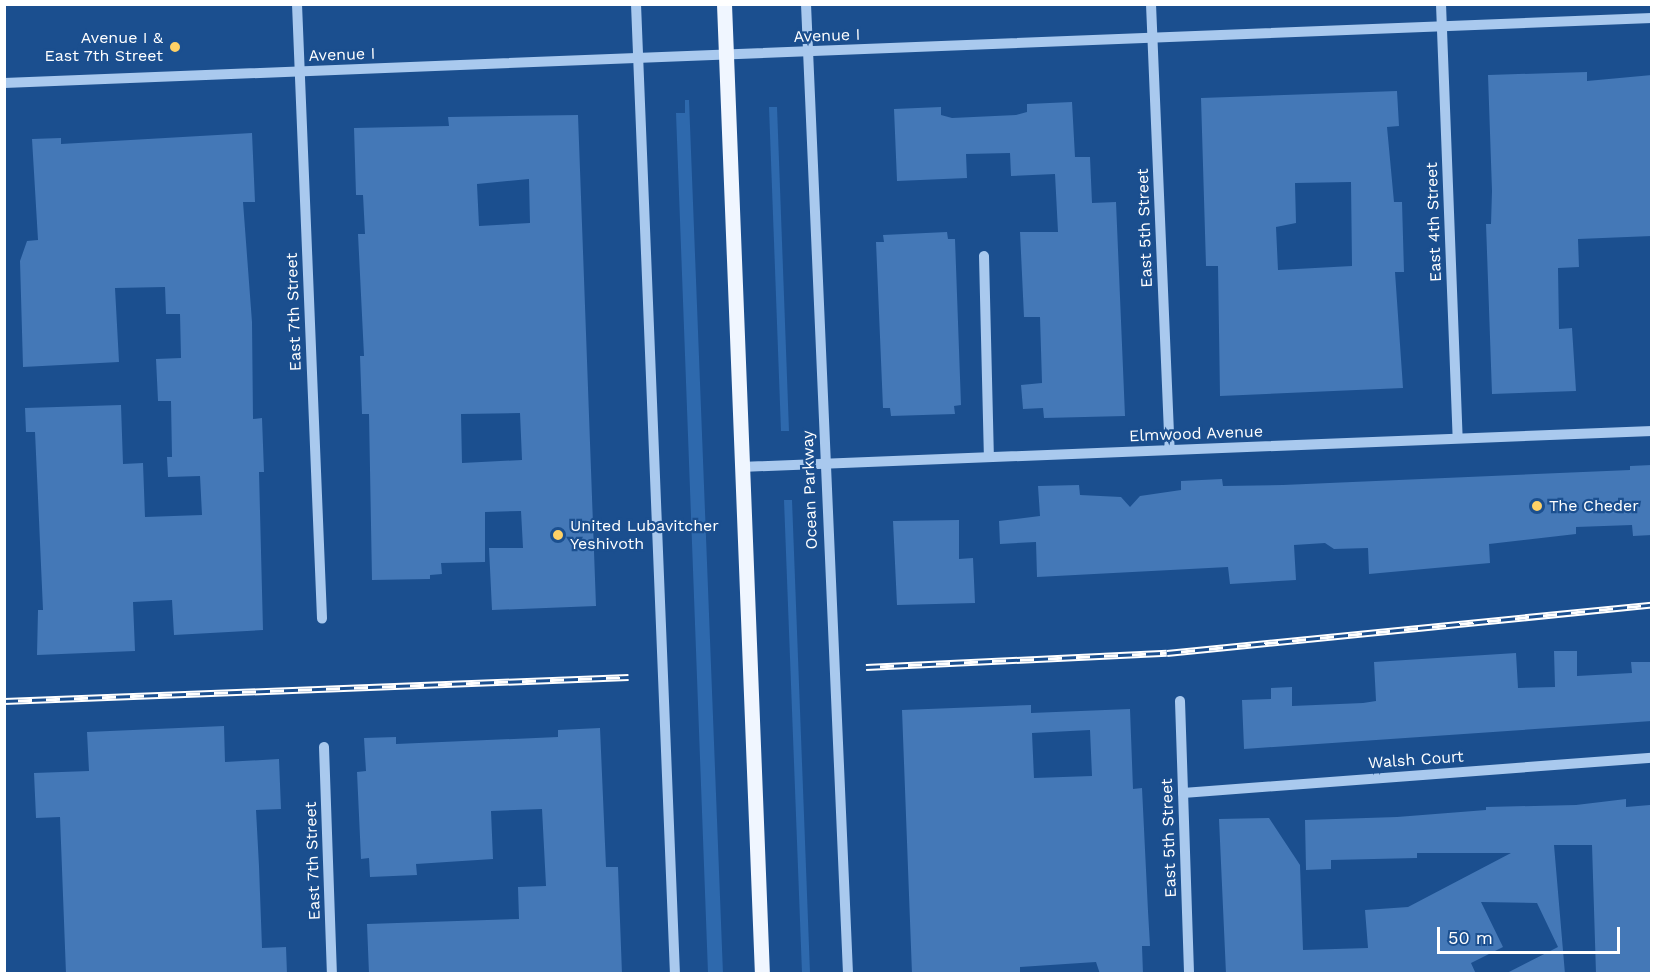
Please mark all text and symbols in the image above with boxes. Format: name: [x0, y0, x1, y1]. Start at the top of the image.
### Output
street label: Avenue I: [793, 25, 861, 47]
place label: Avenue I & East 7th Street: [44, 28, 163, 66]
marker: Avenue I & East 7th Street: [168, 40, 182, 54]
street label: Avenue I: [308, 44, 376, 66]
street label: East 4th Street: [1422, 162, 1446, 282]
street label: East 5th Street: [1133, 168, 1157, 288]
street label: East 7th Street: [282, 252, 306, 372]
street label: Elmwood Avenue: [1128, 422, 1264, 446]
street label: Ocean Parkway: [798, 430, 822, 550]
place label: The Cheder: [1549, 496, 1639, 516]
marker: The Cheder: [1530, 499, 1544, 513]
place label: United Lubavitcher Yeshivoth: [570, 516, 719, 554]
marker: United Lubavitcher Yeshivoth: [551, 528, 565, 542]
street label: Walsh Court: [1368, 747, 1464, 773]
street label: East 5th Street: [1157, 778, 1181, 898]
street label: East 7th Street: [301, 801, 325, 921]
scale bar: [1440, 915, 1623, 953]
text: 50 m: [1448, 927, 1493, 948]

